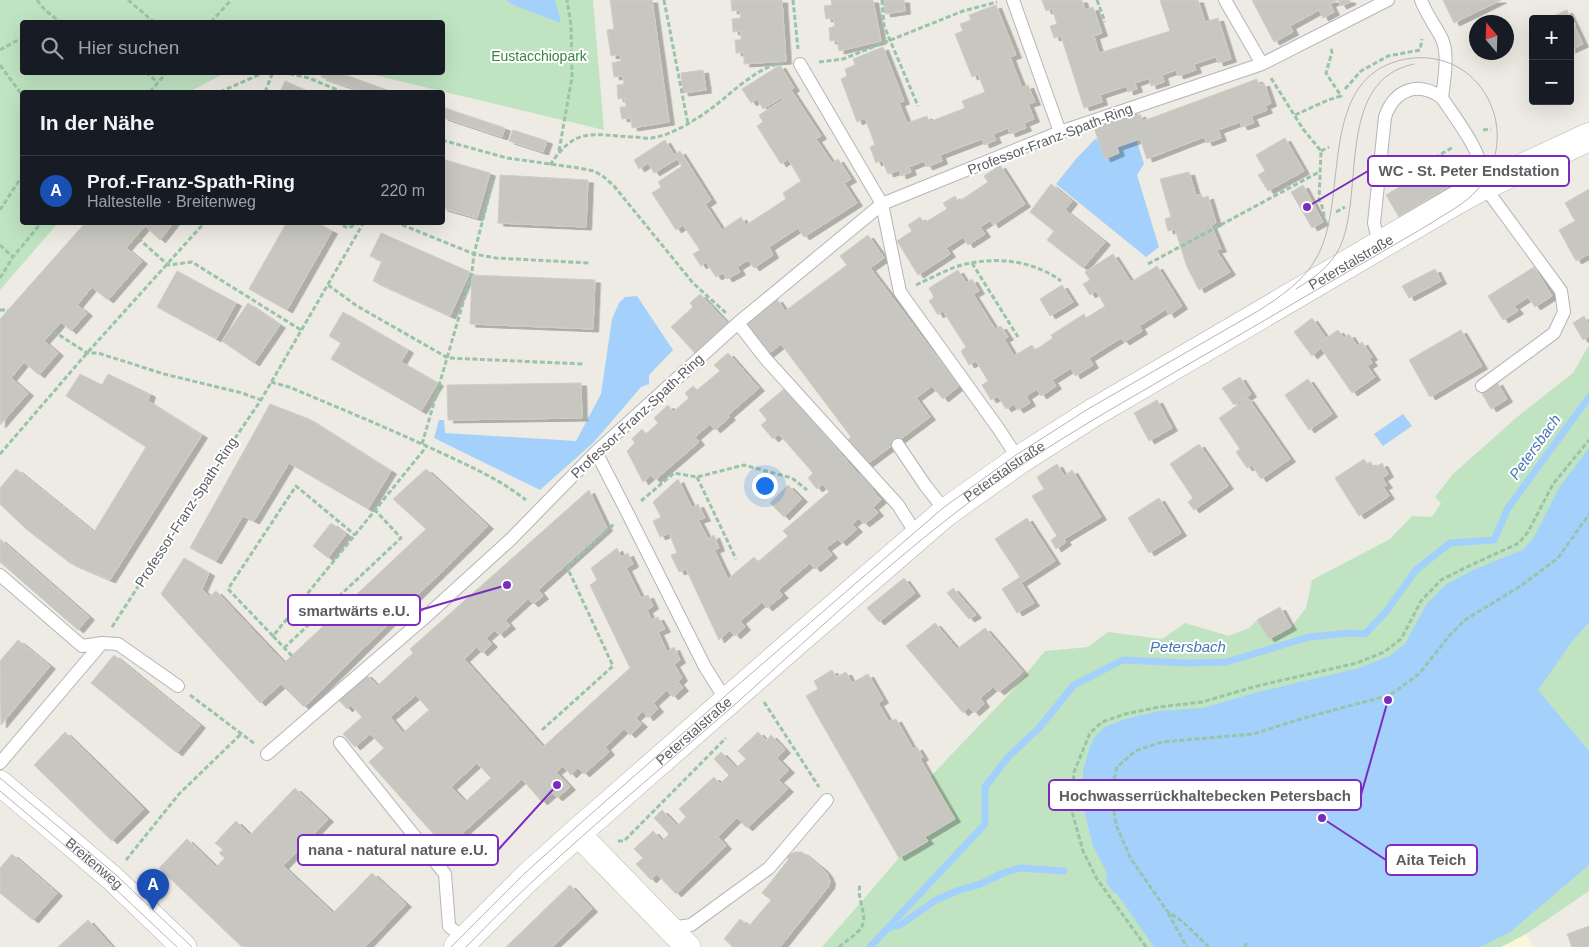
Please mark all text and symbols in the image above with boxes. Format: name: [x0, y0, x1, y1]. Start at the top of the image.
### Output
north arrow: [1469, 15, 1514, 60]
map controls: [1529, 15, 1574, 105]
button: +: [1529, 15, 1574, 60]
search box: [20, 20, 445, 75]
icon: search: [38, 34, 66, 62]
text: Hier suchen: [78, 37, 179, 58]
park label: Eustacchiopark: [491, 48, 588, 64]
button: −: [1529, 60, 1574, 105]
street label: Professor-Franz-Spath-Ring: [965, 100, 1135, 178]
text: In der Nähe: [40, 111, 154, 134]
callout: WC - St. Peter Endstation: [1368, 156, 1569, 186]
text: WC - St. Peter Endstation: [1379, 162, 1559, 179]
text: Prof.-Franz-Spath-Ring: [87, 171, 295, 192]
text: A: [50, 182, 62, 199]
text: 220 m: [381, 182, 425, 199]
text: Haltestelle · Breitenweg: [87, 193, 256, 210]
street label: Peterstalstraße: [1306, 231, 1396, 293]
street label: Professor-Franz-Spath-Ring: [568, 350, 706, 482]
water label: Petersbach: [1505, 411, 1564, 482]
street label: Professor-Franz-Spath-Ring: [132, 434, 240, 590]
street label: Peterstalstraße: [961, 438, 1048, 505]
your location: [752, 473, 778, 499]
callout: smartwärts e.U.: [288, 595, 420, 625]
text: smartwärts e.U.: [298, 602, 410, 619]
water label: Petersbach: [1150, 638, 1226, 655]
street label: Peterstalstraße: [653, 693, 735, 768]
callout: Hochwasserrückhaltebecken Petersbach: [1049, 780, 1361, 810]
text: Hochwasserrückhaltebecken Petersbach: [1059, 787, 1351, 804]
street label: Breitenweg: [63, 834, 126, 892]
callout: nana - natural nature e.U.: [298, 835, 498, 865]
text: nana - natural nature e.U.: [308, 841, 488, 858]
callout: Aita Teich: [1386, 845, 1477, 875]
text: Aita Teich: [1396, 851, 1466, 868]
pin: A: [137, 869, 169, 910]

